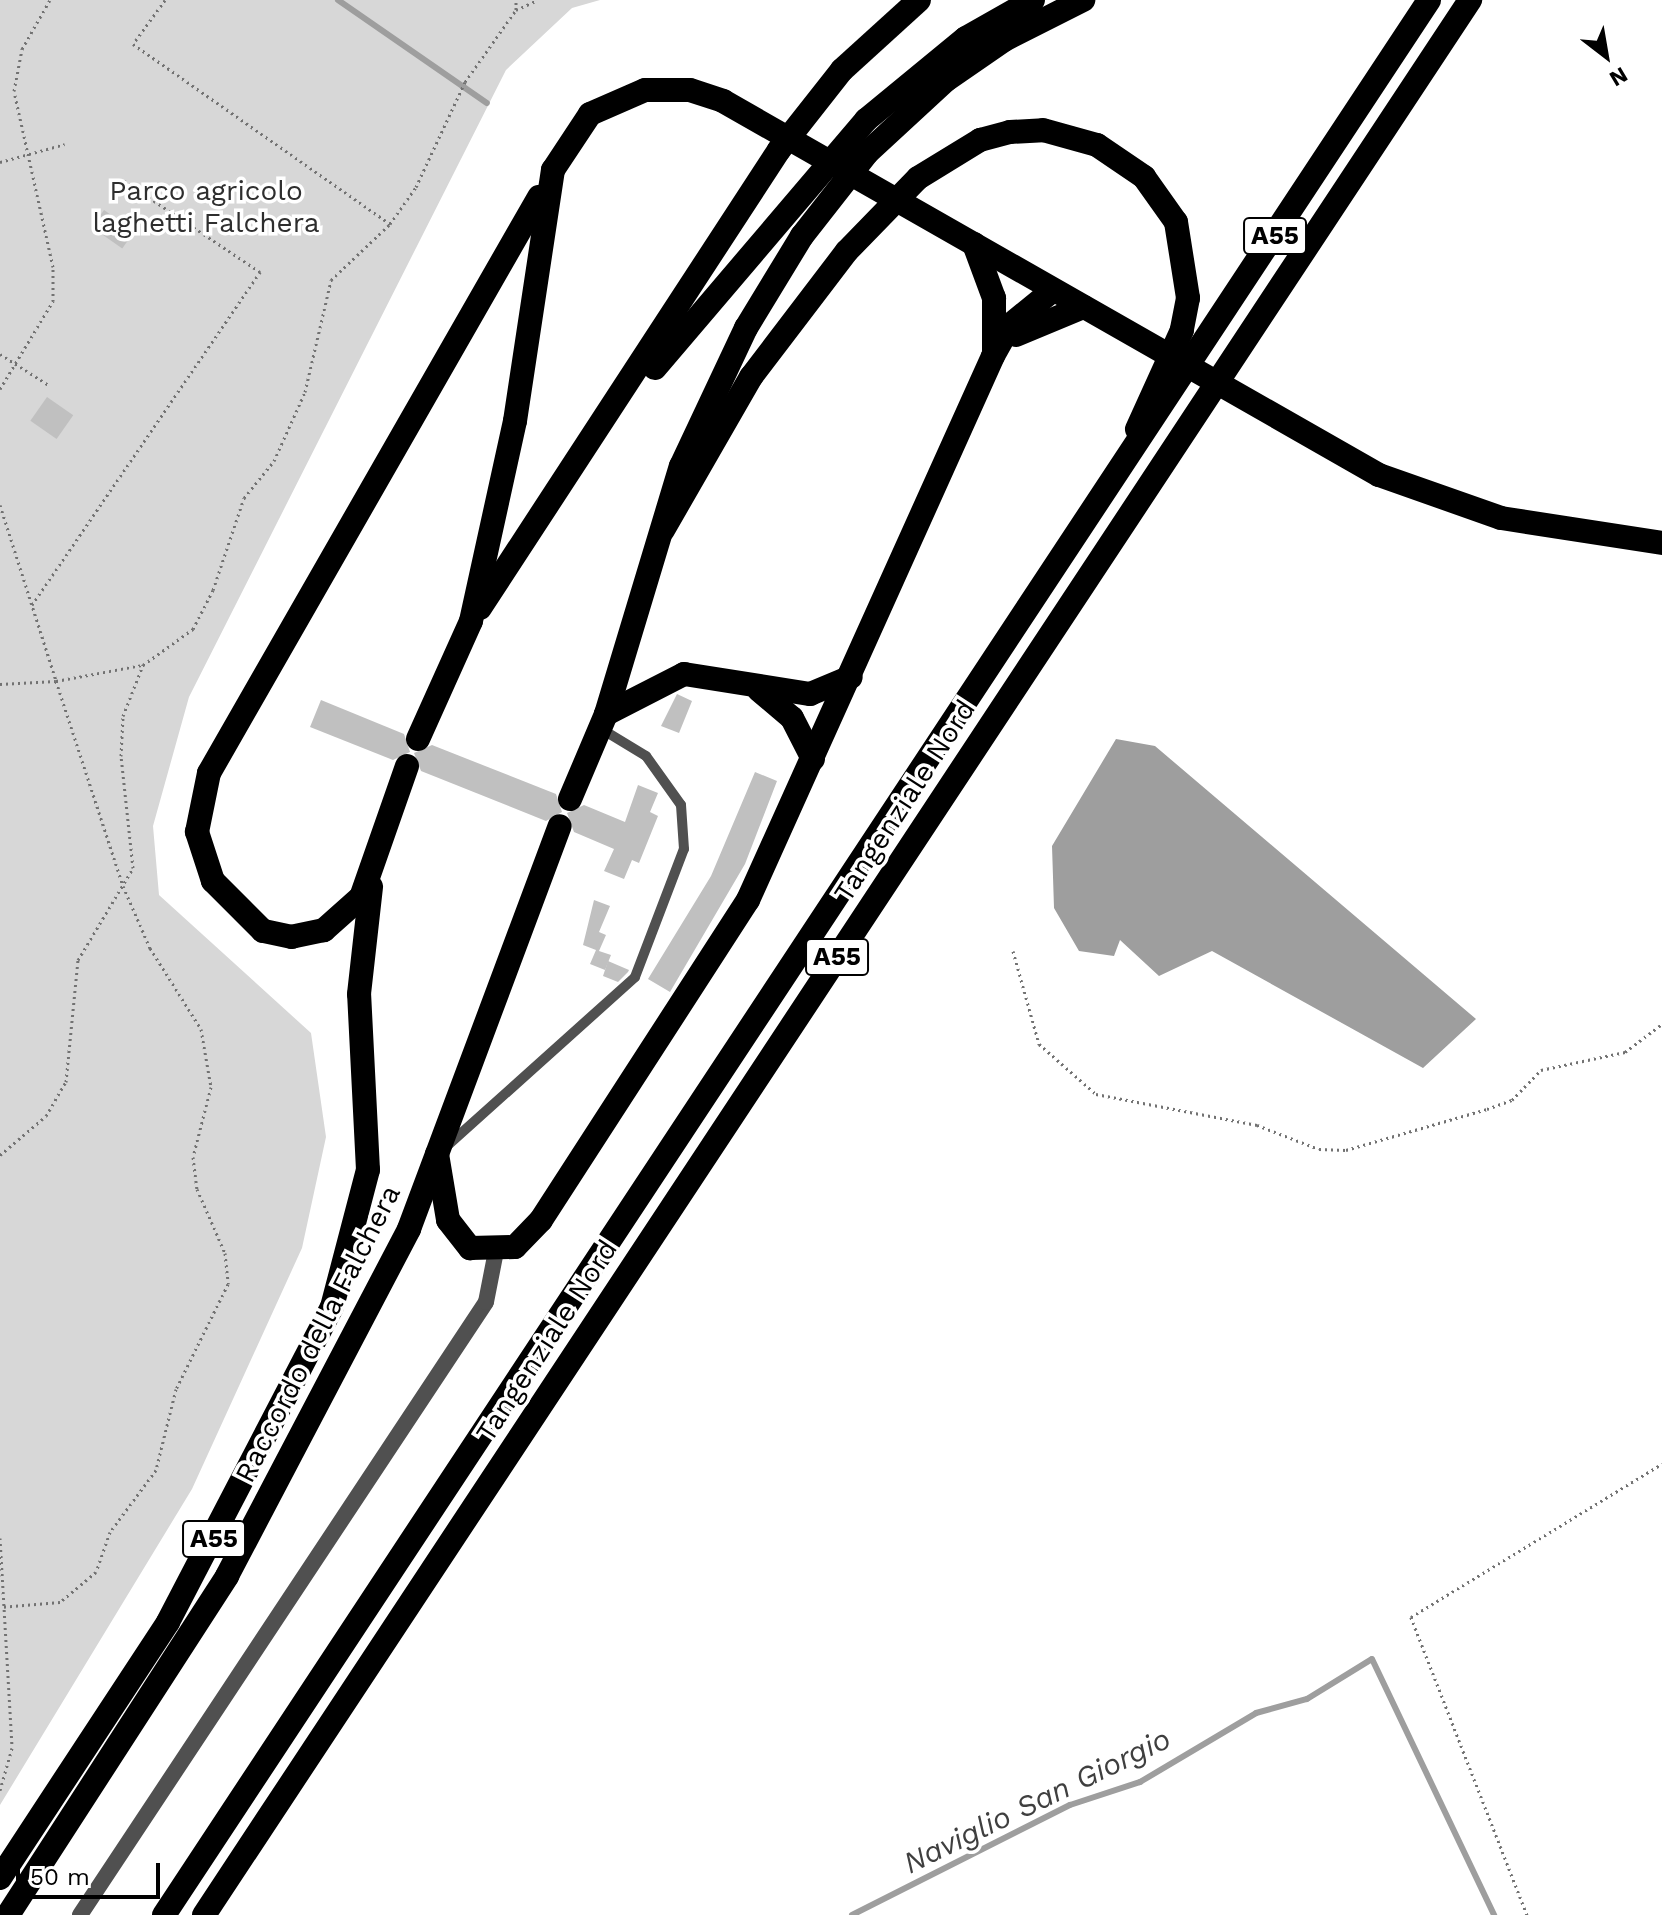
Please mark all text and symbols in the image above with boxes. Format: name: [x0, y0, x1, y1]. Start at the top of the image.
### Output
north arrow: [1566, 16, 1646, 96]
text: N: [1605, 62, 1632, 92]
park label: Parco agricolo laghetti Falchera: [92, 174, 320, 240]
road number: A55: [1243, 214, 1307, 258]
street label: Tangenziale Nord: [827, 694, 983, 908]
road number: A55: [805, 935, 869, 979]
street label: Raccordo della Falchera: [228, 1179, 408, 1489]
street label: Tangenziale Nord: [469, 1234, 625, 1448]
road number: A55: [182, 1517, 246, 1561]
water label: Naviglio San Giorgio: [897, 1721, 1177, 1881]
scale bar: [20, 1847, 164, 1897]
text: 50 m: [30, 1863, 90, 1891]

